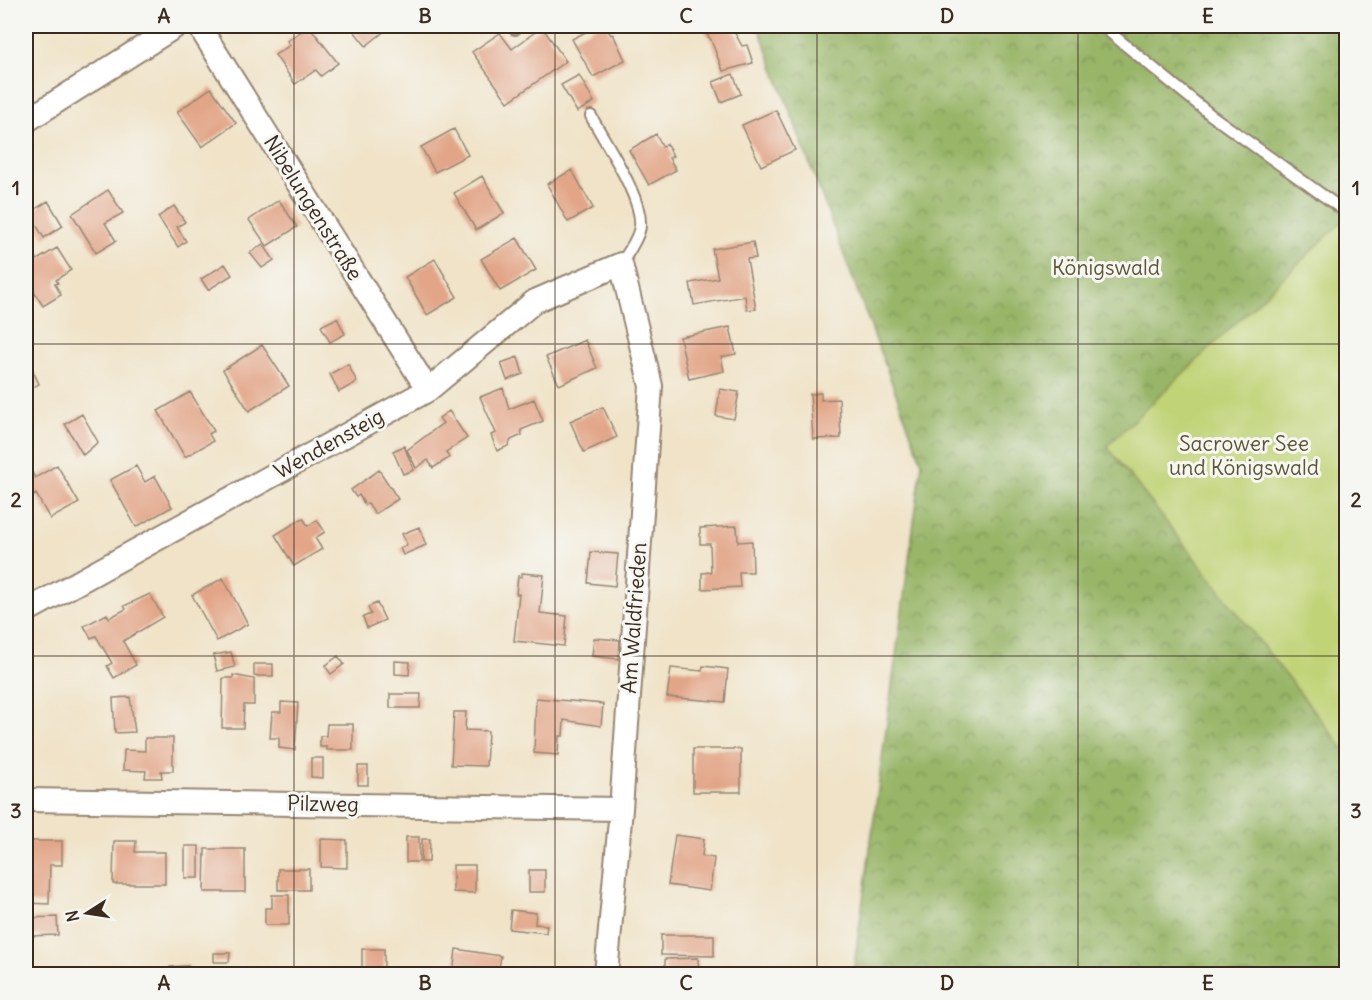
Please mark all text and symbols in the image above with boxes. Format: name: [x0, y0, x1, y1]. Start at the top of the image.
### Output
text: A: [158, 3, 171, 28]
text: B: [418, 3, 432, 28]
text: C: [679, 3, 693, 28]
text: D: [940, 3, 954, 28]
text: E: [1202, 3, 1214, 28]
street label: Nibelungenstraße: [258, 130, 369, 285]
text: 1: [12, 175, 20, 200]
text: 1: [1352, 175, 1360, 200]
park label: Königswald: [1052, 254, 1160, 281]
street label: Wendensteig: [269, 402, 389, 485]
park label: Sacrower See und Königswald: [1169, 430, 1319, 481]
text: 2: [11, 487, 22, 512]
text: 2: [1351, 487, 1362, 512]
street label: Am Waldfrieden: [615, 541, 652, 694]
street label: Pilzweg: [287, 789, 359, 818]
text: 3: [10, 798, 22, 823]
text: 3: [1350, 798, 1362, 823]
north arrow: [57, 883, 117, 943]
text: N: [61, 909, 83, 924]
text: A: [158, 970, 171, 995]
text: B: [418, 970, 432, 995]
text: C: [679, 970, 693, 995]
text: D: [940, 970, 954, 995]
text: E: [1202, 970, 1214, 995]

